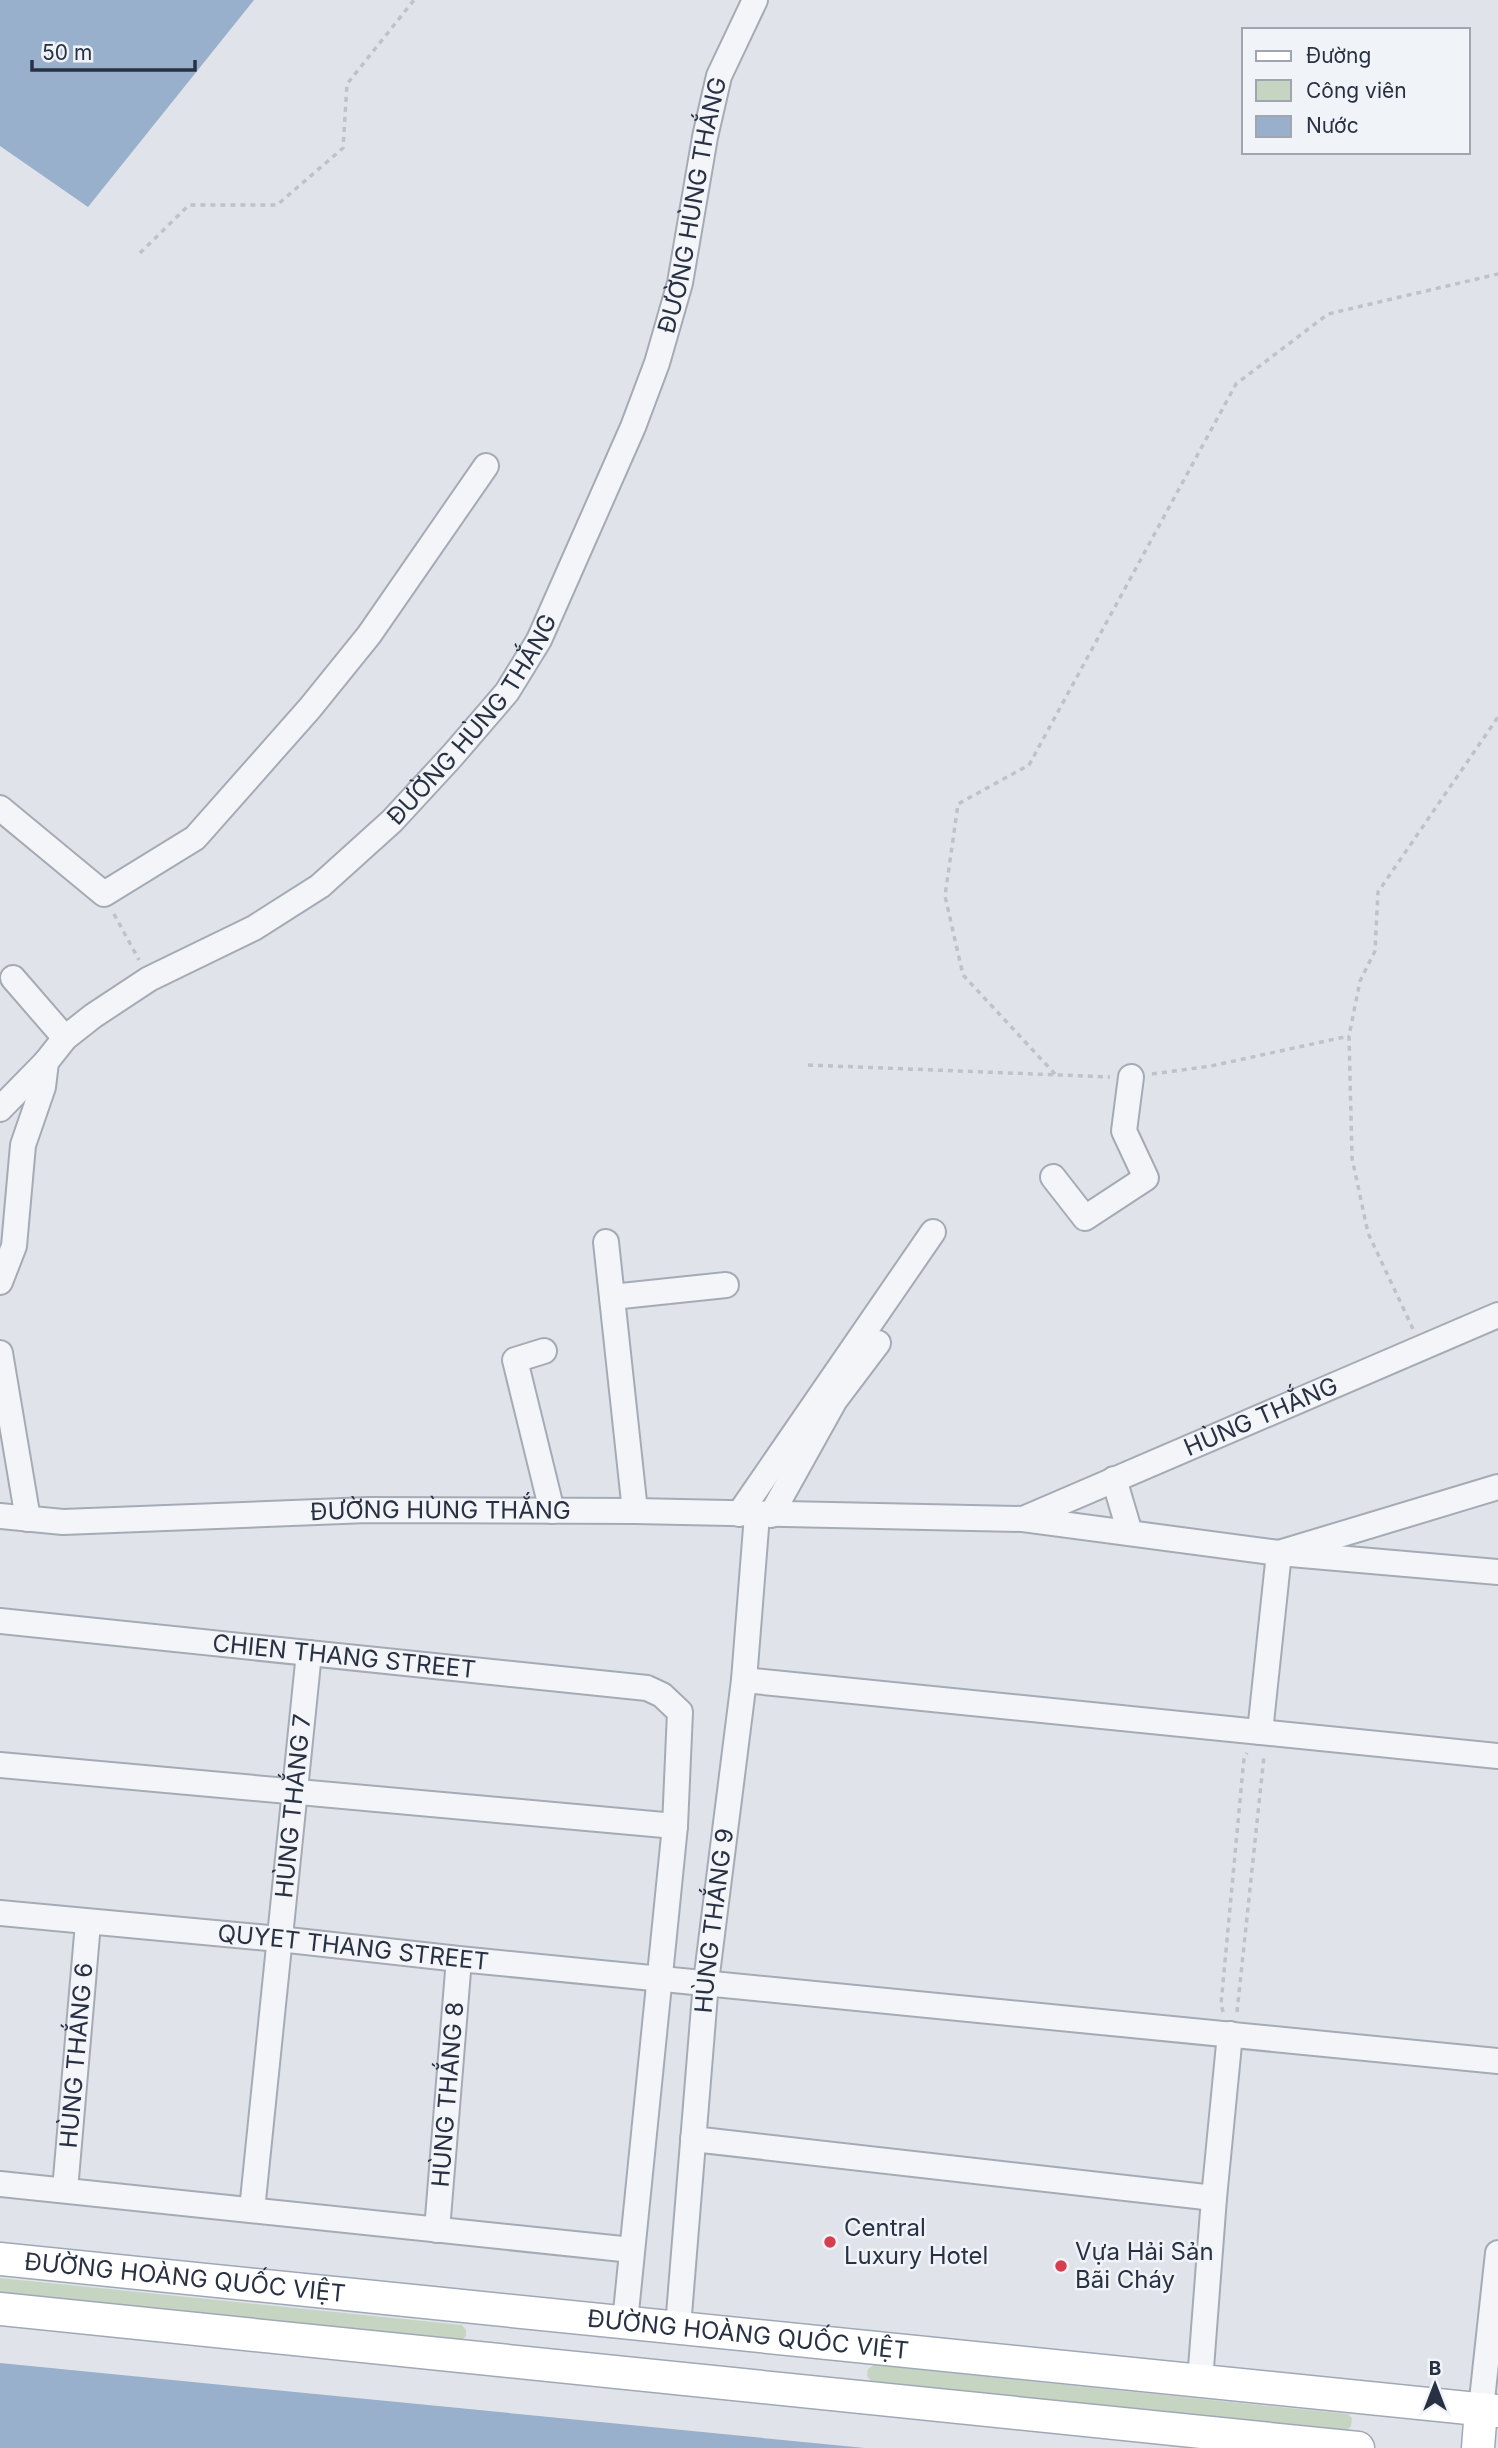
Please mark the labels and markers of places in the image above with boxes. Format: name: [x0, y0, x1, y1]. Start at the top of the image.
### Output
place label: Central Luxury Hotel: [844, 2213, 988, 2270]
marker: Central Luxury Hotel: [822, 2234, 838, 2250]
place label: Vựa Hải Sản Bãi Cháy: [1075, 2237, 1214, 2294]
marker: Vựa Hải Sản Bãi Cháy: [1053, 2258, 1069, 2274]

